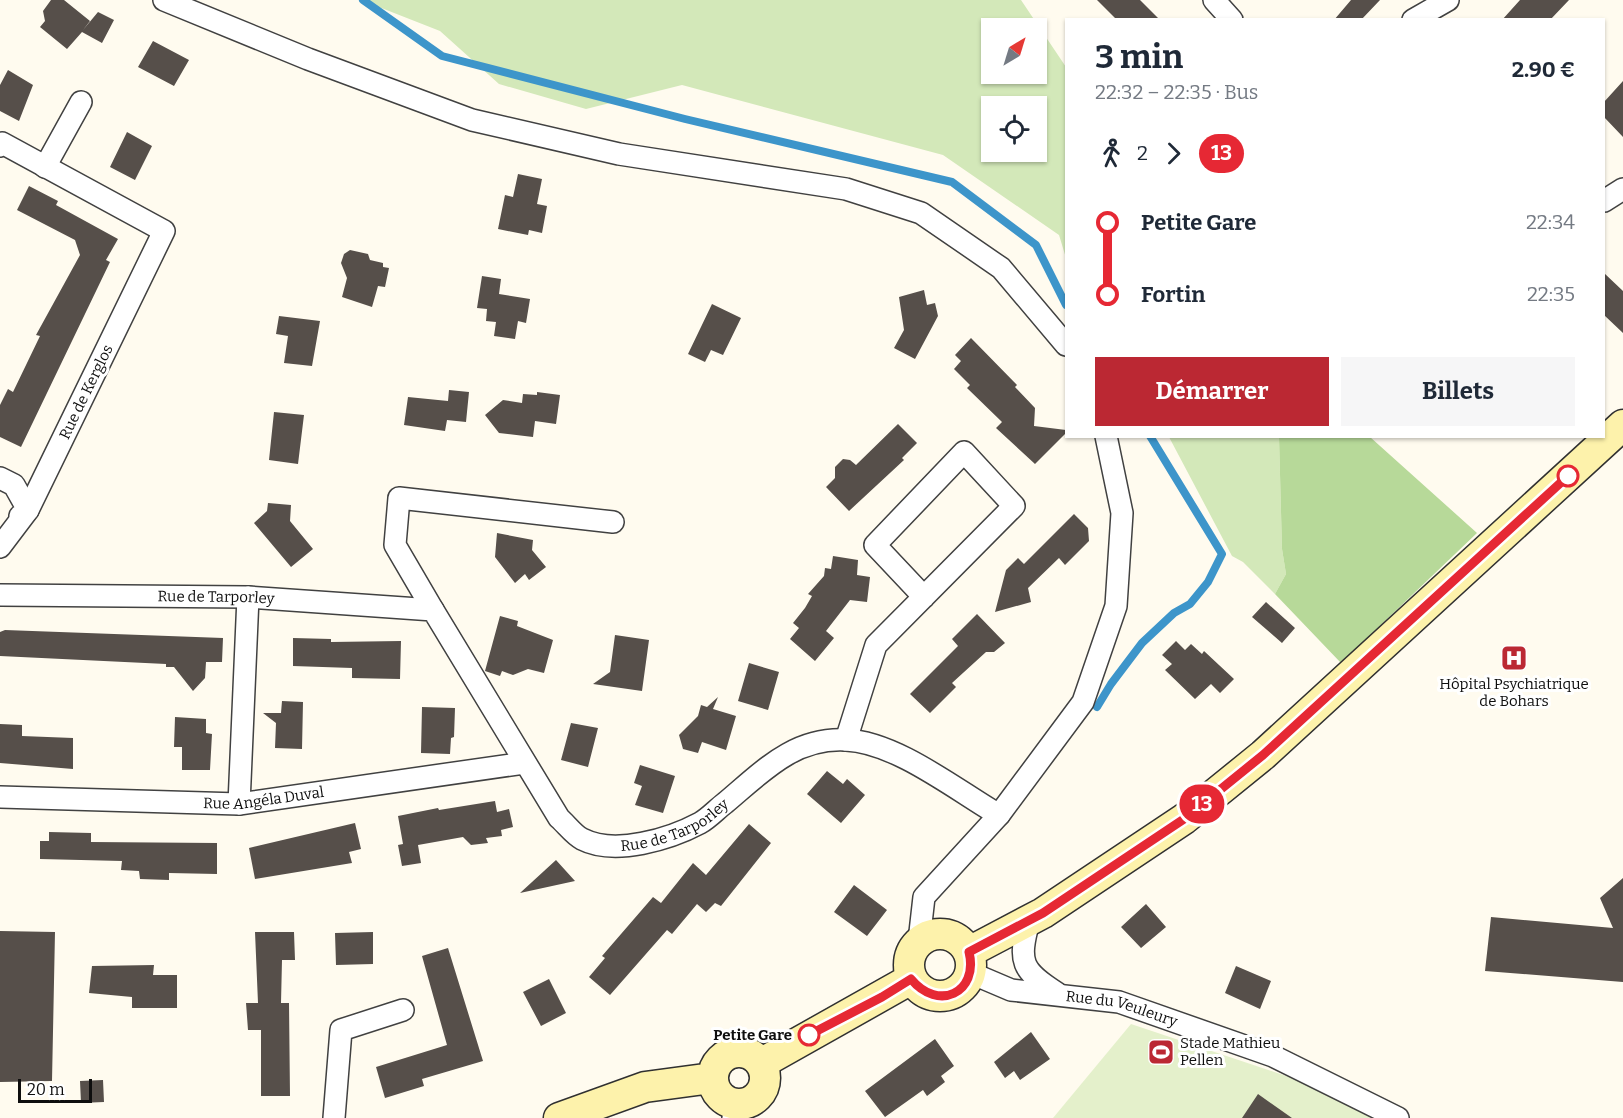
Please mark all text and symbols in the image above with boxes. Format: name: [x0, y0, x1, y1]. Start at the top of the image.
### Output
north arrow: [981, 18, 1047, 84]
map controls: [981, 18, 1047, 162]
text: 3 min: [1095, 37, 1183, 77]
text: 2.90 €: [1512, 56, 1575, 83]
text: 22:32 – 22:35 · Bus: [1095, 80, 1258, 104]
button: locate: [981, 96, 1047, 162]
icon: walk: [1095, 137, 1128, 170]
icon: forward: [1157, 137, 1190, 170]
text: 13: [1211, 140, 1232, 166]
text: 2: [1137, 141, 1148, 165]
text: Petite Gare: [1141, 209, 1256, 236]
text: 22:34: [1526, 210, 1575, 234]
text: Fortin: [1141, 281, 1205, 308]
text: 22:35: [1527, 282, 1575, 306]
street label: Rue de Kerglos: [55, 342, 117, 442]
button: Démarrer: [1095, 357, 1329, 426]
button: Billets: [1341, 357, 1575, 426]
unlabelled marker: [1557, 465, 1579, 487]
street label: Rue de Tarporley: [157, 587, 275, 608]
hospital icon: Hôpital Psychiatrique de Bohars: [1499, 643, 1529, 673]
place label: Hôpital Psychiatrique de Bohars: [1439, 675, 1589, 710]
street label: Rue Angéla Duval: [203, 783, 325, 813]
line badge: 13: [1175, 784, 1229, 824]
text: 13: [1191, 791, 1213, 817]
street label: Rue de Tarporley: [620, 795, 732, 855]
street label: Rue du Veuleury: [1065, 987, 1180, 1031]
marker: Petite Gare: [798, 1024, 820, 1046]
place label: Petite Gare: [713, 1026, 792, 1044]
place label: Stade Mathieu Pellen: [1180, 1034, 1280, 1069]
sports icon: Stade Mathieu Pellen: [1146, 1037, 1176, 1067]
scale bar: [18, 1076, 92, 1104]
text: 20 m: [27, 1080, 64, 1099]

